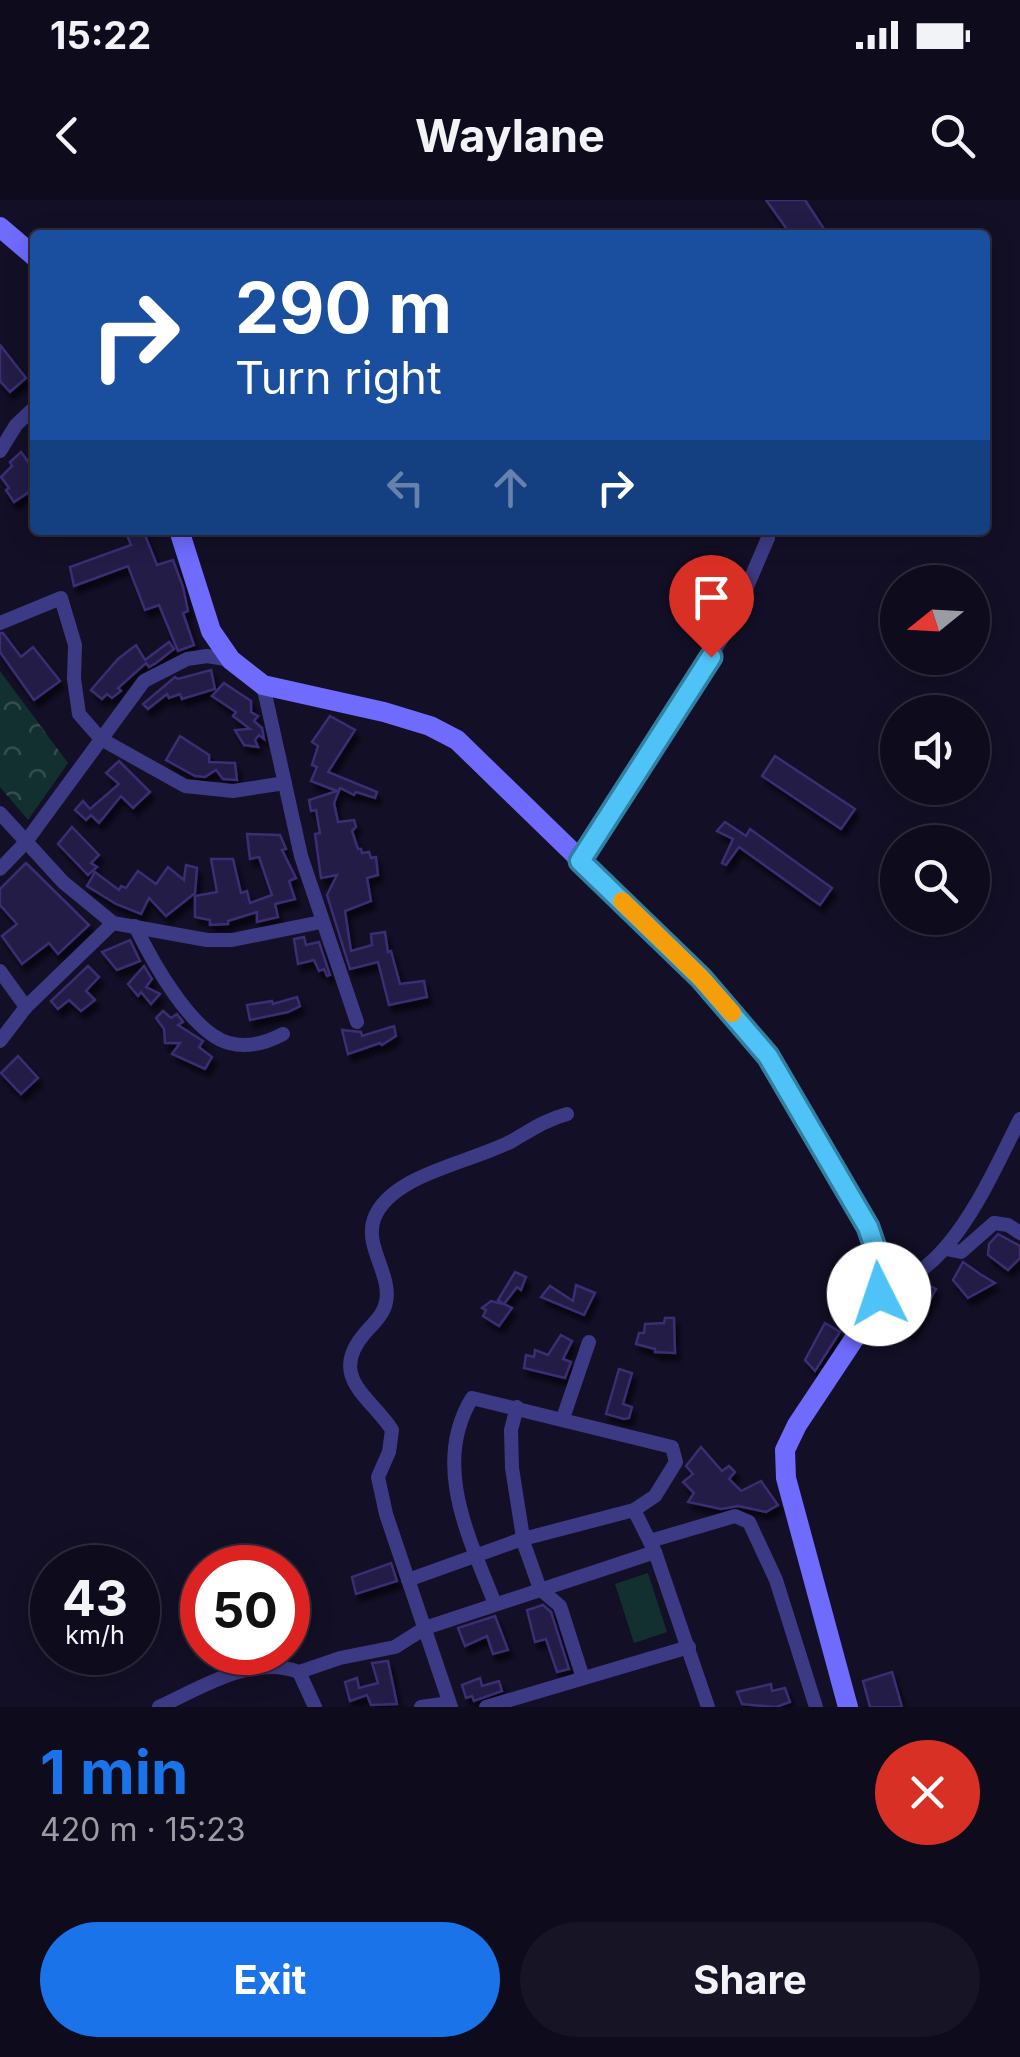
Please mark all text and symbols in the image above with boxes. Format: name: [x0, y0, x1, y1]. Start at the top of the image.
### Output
text: 15:22: [50, 12, 151, 58]
icon: back: [40, 108, 95, 163]
text: Waylane: [415, 108, 605, 163]
icon: search: [925, 108, 980, 163]
text: 290 m: [235, 265, 452, 350]
icon: right: [70, 270, 200, 400]
text: Turn right: [235, 350, 442, 405]
icon: left: [378, 460, 433, 515]
icon: ahead: [483, 460, 538, 515]
icon: right: [588, 460, 643, 515]
pin: [669, 555, 754, 658]
north arrow: [880, 565, 990, 675]
map controls: [880, 565, 990, 935]
icon: arrive: [684, 570, 739, 625]
button: sound: [880, 695, 990, 805]
button: search: [880, 825, 990, 935]
position arrow: [827, 1242, 931, 1346]
speed limit sign: 50: [180, 1545, 310, 1675]
text: 43: [62, 1568, 128, 1628]
text: km/h: [65, 1620, 125, 1650]
text: 1 min: [40, 1736, 188, 1808]
button: close: [875, 1740, 980, 1845]
text: 420 m · 15:23: [40, 1810, 246, 1849]
button: Exit: [40, 1922, 500, 2037]
button: Share: [520, 1922, 980, 2037]

